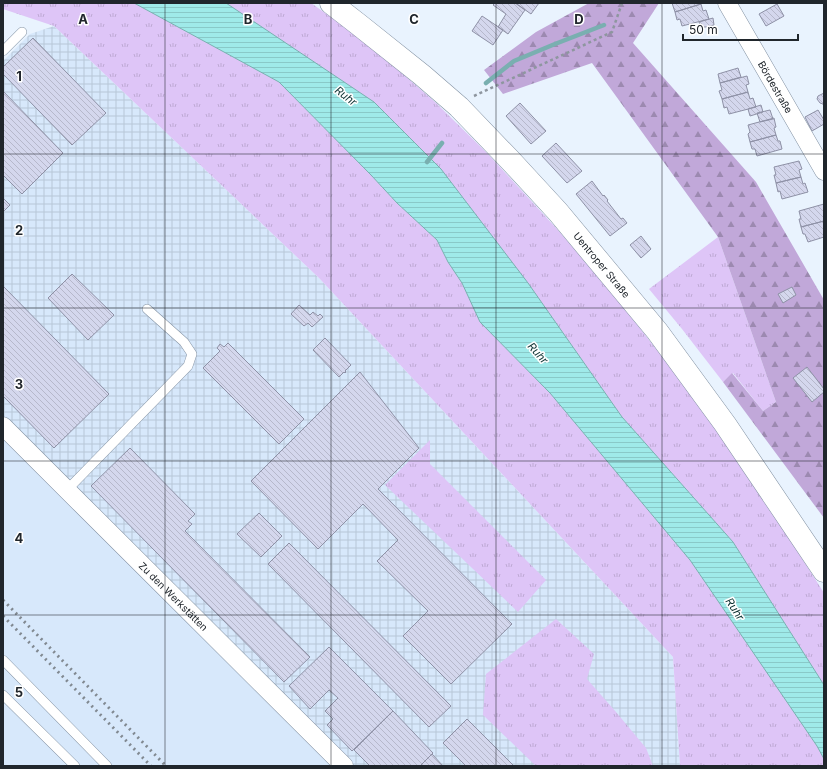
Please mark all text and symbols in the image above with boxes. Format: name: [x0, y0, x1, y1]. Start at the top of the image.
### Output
text: A: [78, 11, 88, 27]
text: B: [244, 11, 253, 27]
text: C: [409, 11, 419, 27]
text: D: [574, 11, 584, 27]
scale bar: [683, 16, 798, 42]
text: 50 m: [689, 22, 718, 37]
street label: Bördestraße: [756, 59, 795, 115]
text: 1: [16, 68, 22, 84]
water label: Ruhr: [332, 83, 361, 110]
text: 2: [15, 222, 23, 238]
street label: Uentroper Straße: [571, 230, 633, 300]
water label: Ruhr: [525, 339, 552, 367]
text: 3: [15, 376, 23, 392]
text: 4: [15, 530, 24, 546]
street label: Zu den Werkstätten: [137, 559, 211, 633]
water label: Ruhr: [723, 595, 748, 624]
text: 5: [15, 684, 23, 700]

